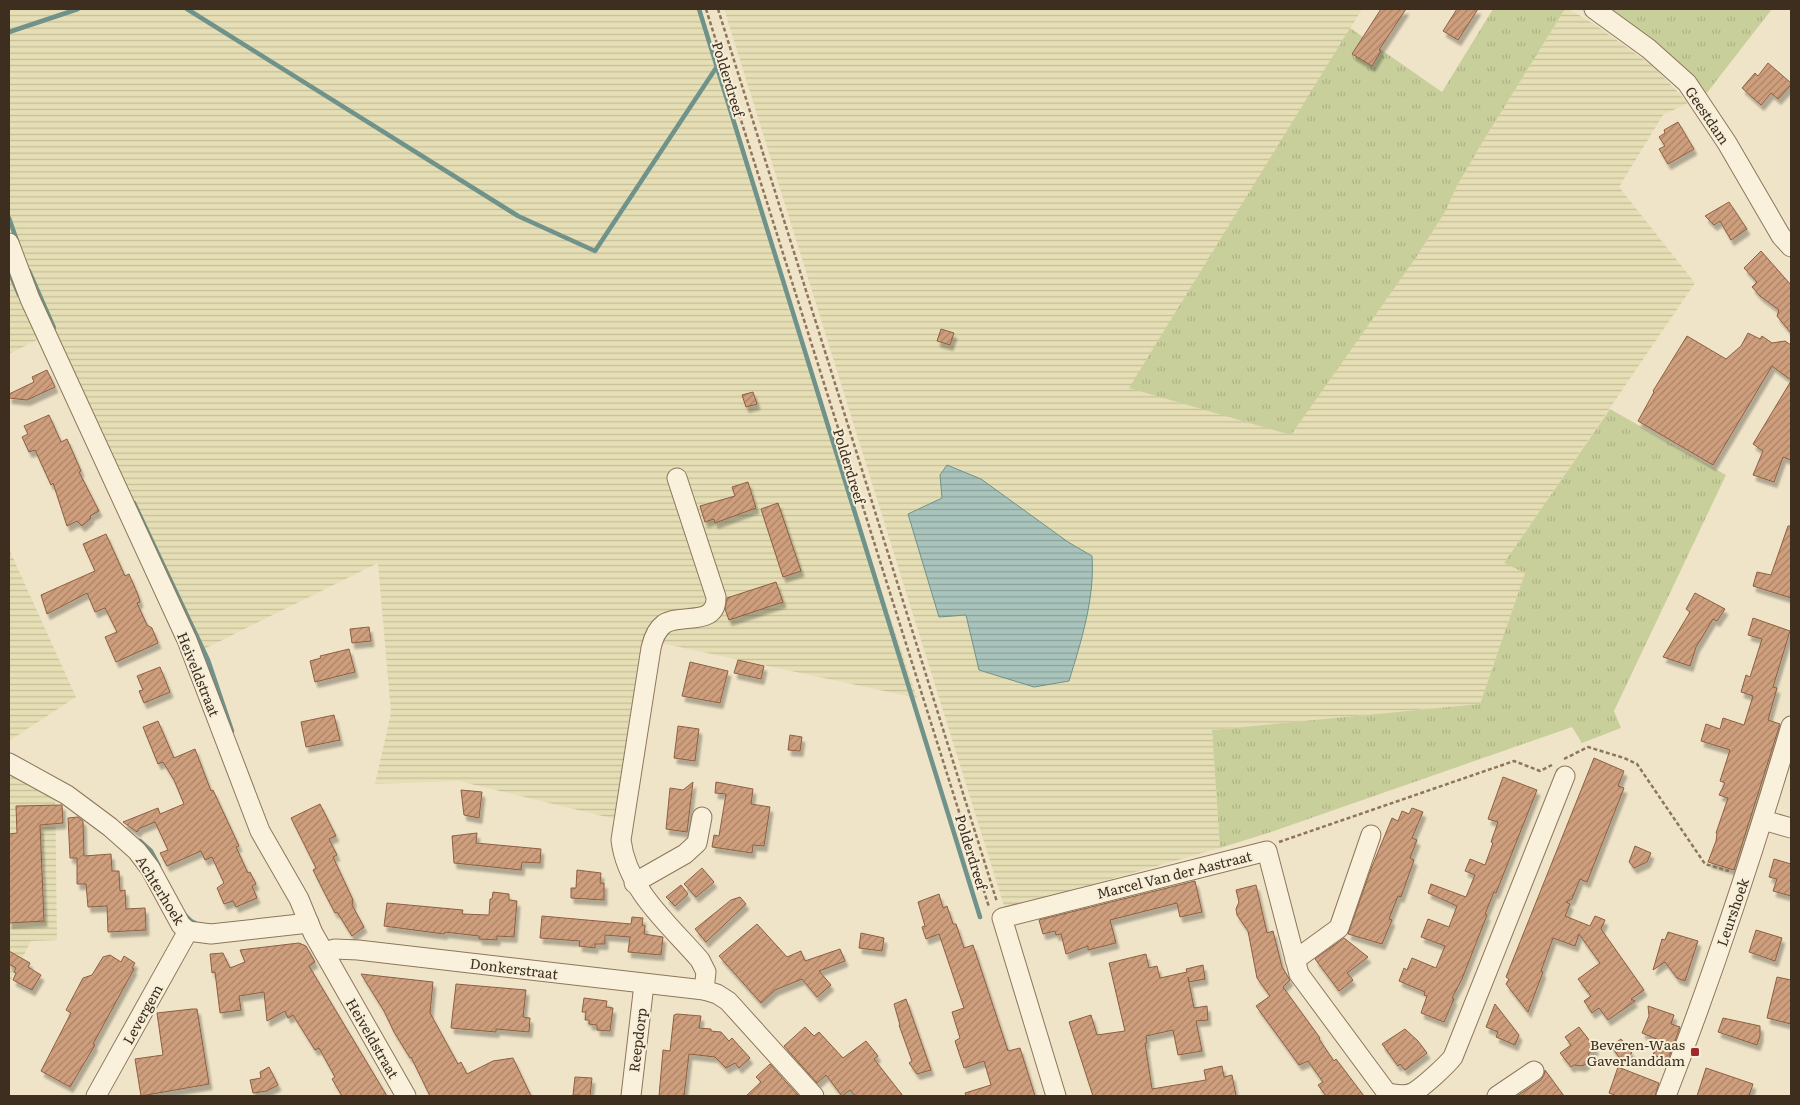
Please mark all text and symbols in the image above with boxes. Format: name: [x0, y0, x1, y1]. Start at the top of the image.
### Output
street label: Polderdreef: [708, 39, 750, 121]
street label: Geestdam: [1681, 82, 1735, 148]
street label: Polderdreef: [829, 426, 871, 508]
street label: Heiveldstraat: [173, 629, 225, 720]
street label: Polderdreef: [951, 812, 993, 894]
street label: Marcel Van der Aastraat: [1094, 845, 1254, 903]
street label: Achterhoek: [132, 852, 190, 929]
street label: Leurshoek: [1711, 875, 1753, 949]
street label: Donkerstraat: [469, 953, 560, 983]
street label: Levergem: [117, 980, 167, 1048]
street label: Heiveldstraat: [342, 994, 404, 1082]
street label: Reepdorp: [623, 1007, 651, 1073]
place label: Beveren-Waas Gaverlanddam: [1587, 1034, 1685, 1070]
marker: Beveren-Waas Gaverlanddam: [1689, 1046, 1701, 1058]

